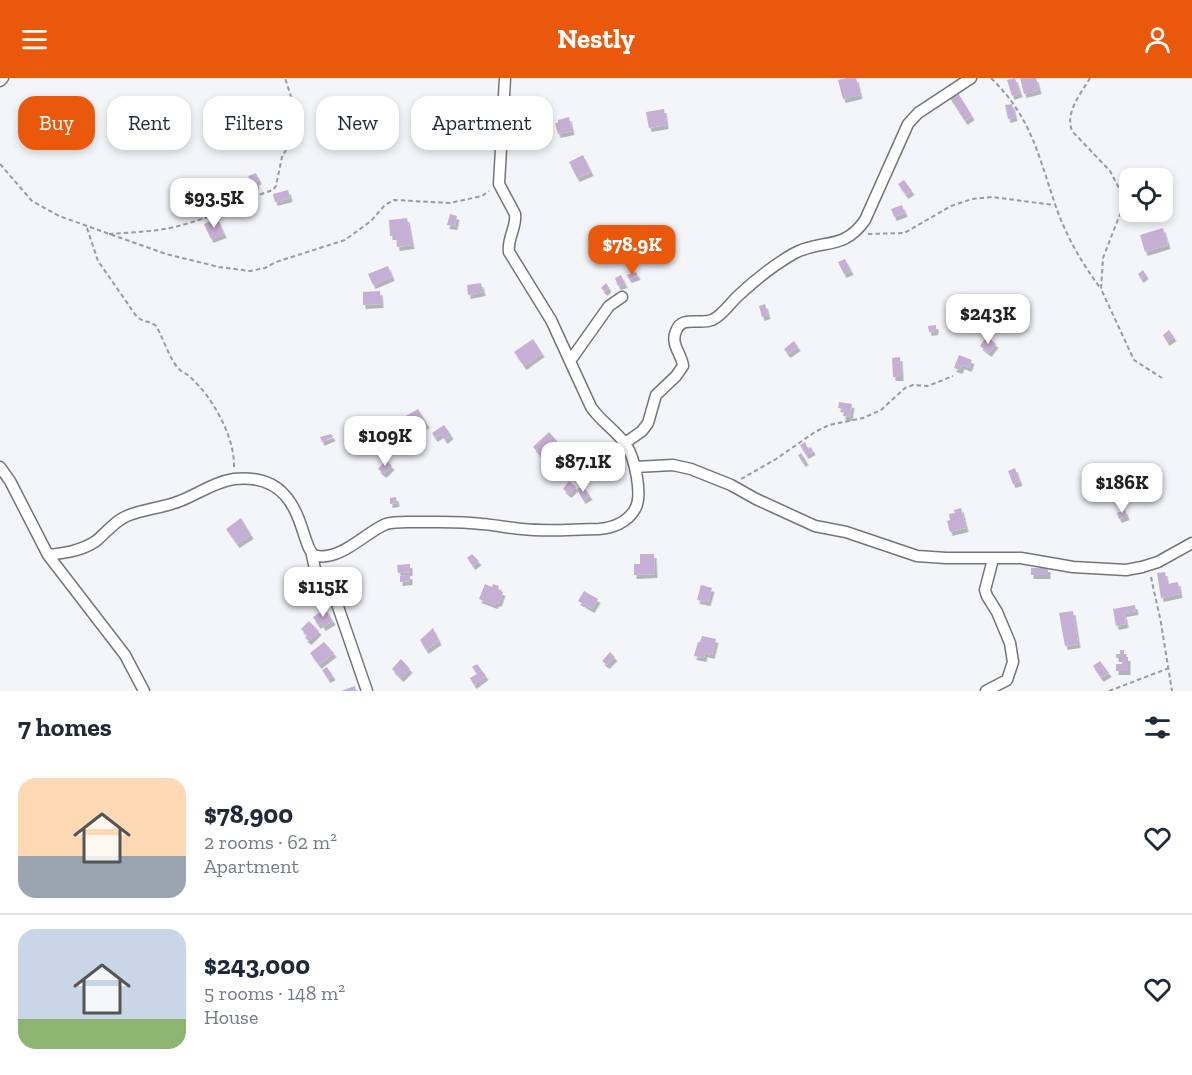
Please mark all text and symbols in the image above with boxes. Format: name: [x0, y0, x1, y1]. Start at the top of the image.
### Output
icon: menu: [18, 23, 51, 56]
text: Nestly: [557, 23, 635, 55]
icon: person: [1141, 23, 1174, 56]
chip: Buy: [18, 96, 95, 150]
chip: Rent: [107, 96, 191, 150]
chip: Filters: [203, 96, 304, 150]
chip: New: [316, 96, 399, 150]
chip: Apartment: [411, 96, 553, 150]
map controls: [1119, 168, 1173, 222]
button: locate: [1119, 168, 1173, 222]
pin: $93.5K: [165, 178, 263, 229]
text: $93.5K: [184, 185, 244, 209]
pin: $78.9K: [583, 225, 681, 276]
text: $78.9K: [602, 232, 662, 256]
pin: $243K: [946, 294, 1030, 345]
text: $243K: [960, 301, 1016, 325]
pin: $109K: [343, 416, 427, 467]
text: $109K: [358, 423, 412, 447]
pin: $87.1K: [534, 442, 632, 493]
text: $87.1K: [555, 449, 611, 473]
pin: $186K: [1080, 463, 1164, 514]
text: $186K: [1096, 470, 1148, 494]
pin: $115K: [281, 567, 365, 618]
text: $115K: [298, 574, 348, 598]
text: 7 homes: [18, 711, 112, 743]
icon: filters: [1141, 711, 1174, 744]
text: $78,900: [204, 798, 293, 830]
icon: home: [66, 802, 138, 874]
icon: heart: [1141, 822, 1174, 855]
text: 2 rooms · 62 m²: [204, 830, 337, 854]
text: Apartment: [204, 854, 299, 878]
text: $243,000: [204, 949, 310, 981]
icon: home: [66, 953, 138, 1025]
icon: heart: [1141, 973, 1174, 1006]
text: 5 rooms · 148 m²: [204, 981, 345, 1005]
text: House: [204, 1005, 258, 1029]

